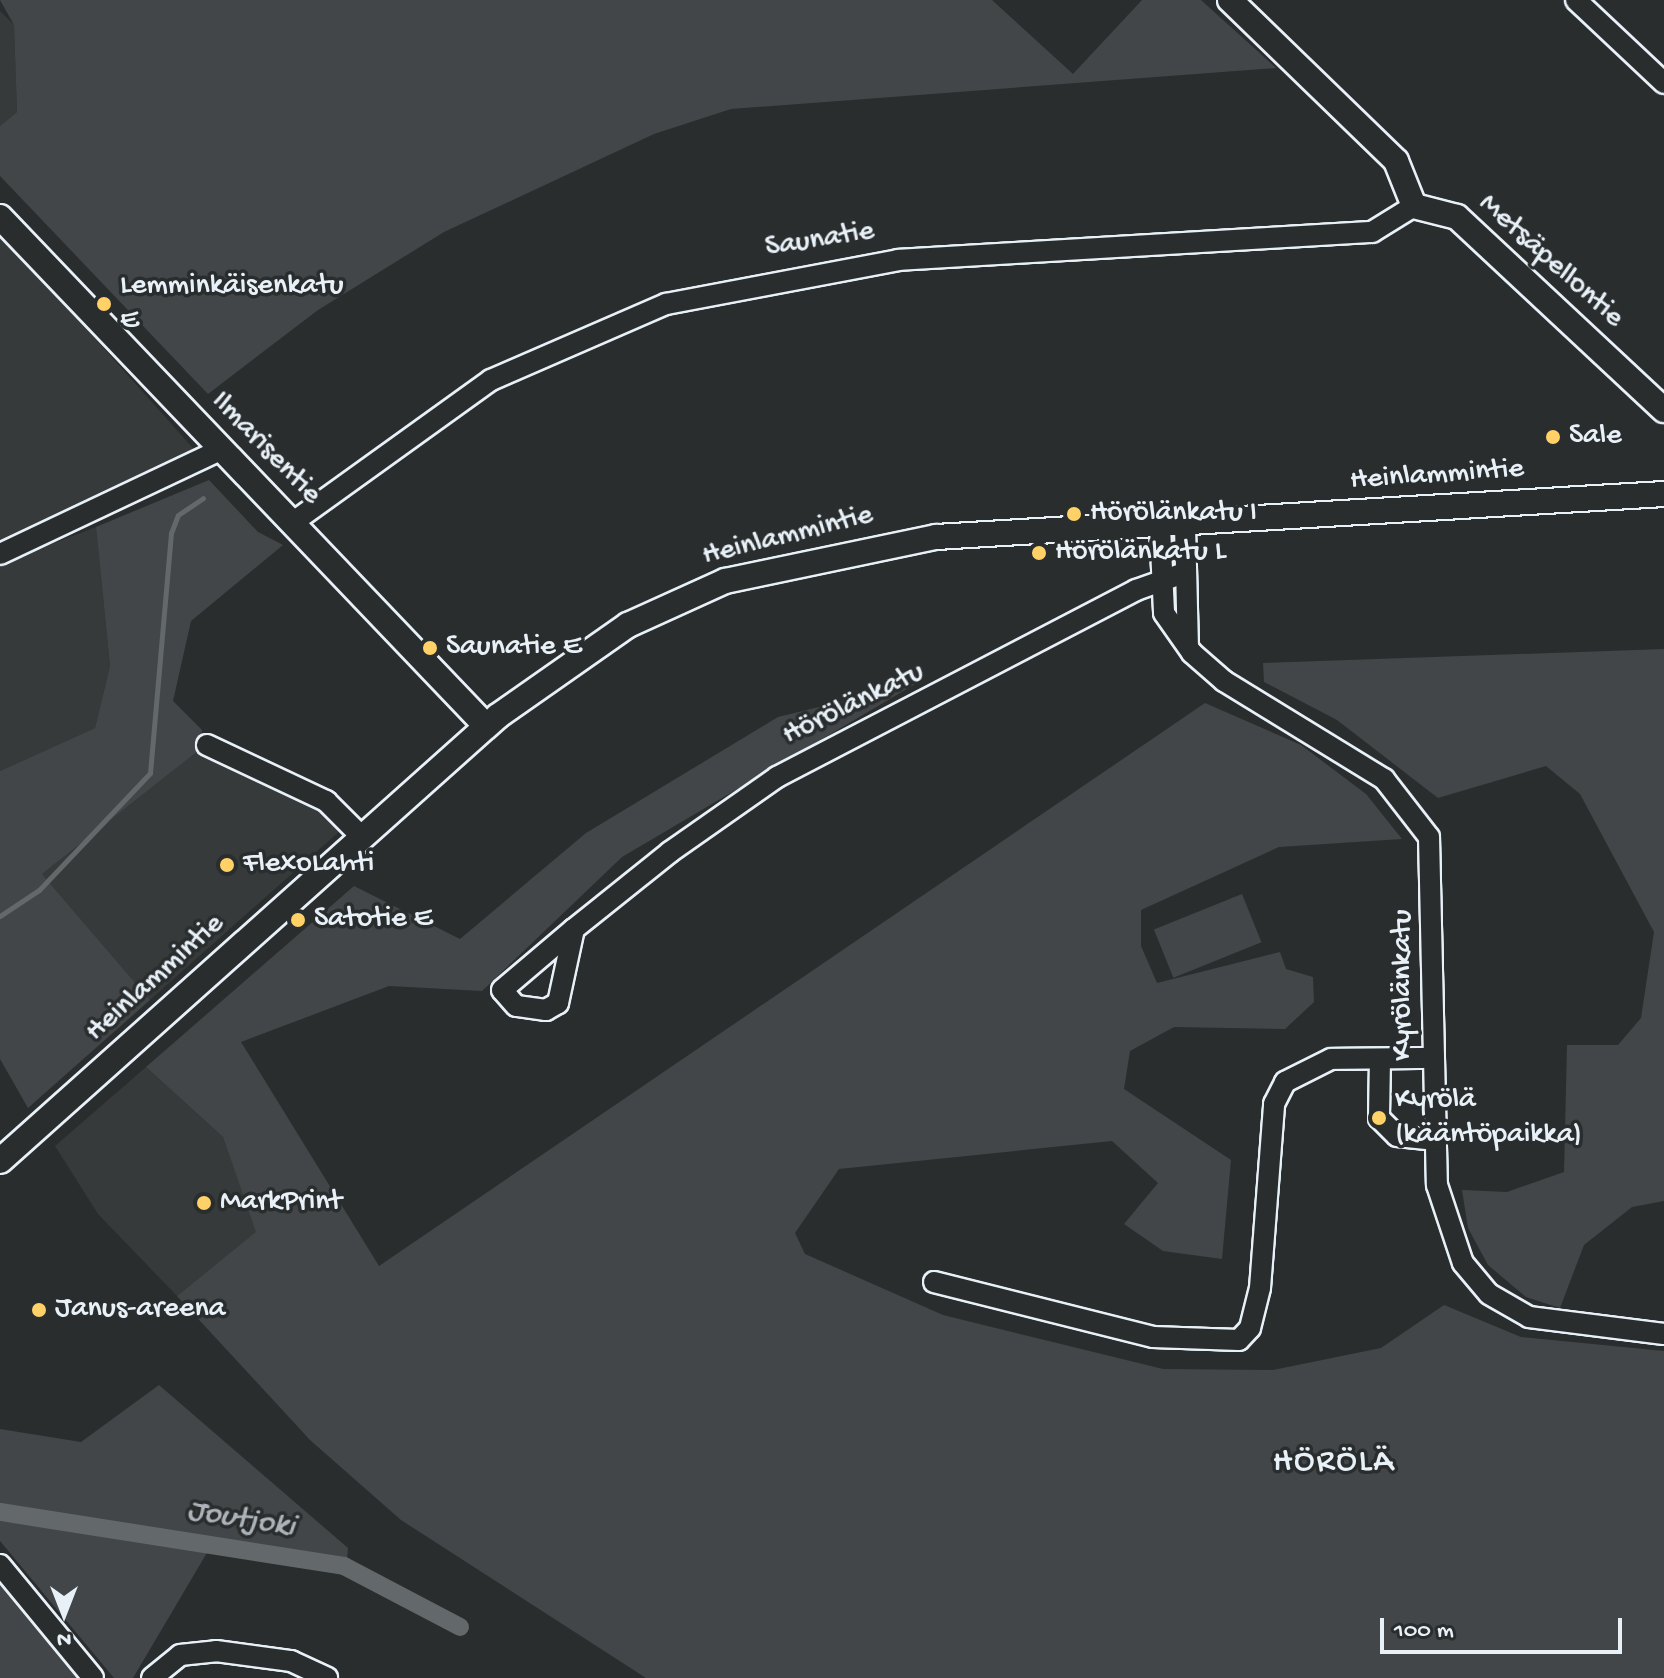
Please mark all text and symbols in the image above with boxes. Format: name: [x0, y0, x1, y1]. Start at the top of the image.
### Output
street label: Metsäpellontie: [1470, 187, 1630, 337]
street label: Saunatie: [763, 215, 877, 267]
place label: Lemminkäisenkatu E: [120, 269, 343, 340]
marker: Lemminkäisenkatu E: [95, 295, 113, 313]
street label: Ilmarisentie: [202, 385, 328, 513]
place label: Sale: [1569, 419, 1622, 455]
marker: Sale: [1544, 428, 1562, 446]
street label: Heinlammintie: [1349, 452, 1525, 500]
place label: Hörölänkatu I: [1090, 496, 1257, 532]
street label: Heinlammintie: [699, 498, 877, 576]
marker: Hörölänkatu I: [1065, 505, 1083, 523]
place label: Hörölänkatu L: [1055, 535, 1226, 571]
marker: Hörölänkatu L: [1030, 544, 1048, 562]
place label: Saunatie E: [446, 630, 582, 666]
marker: Saunatie E: [421, 639, 439, 657]
street label: Hörölänkatu: [777, 655, 931, 755]
place label: FlexoLahti: [243, 847, 374, 883]
marker: FlexoLahti: [218, 856, 236, 874]
place label: Satotie E: [314, 902, 432, 938]
street label: Heinlammintie: [79, 907, 233, 1051]
street label: Kyrölänkatu: [1386, 909, 1422, 1061]
marker: Satotie E: [289, 911, 307, 929]
place label: Kyrölä (kääntöpaikka): [1395, 1083, 1582, 1154]
marker: Kyrölä (kääntöpaikka): [1370, 1109, 1388, 1127]
place label: MarkPrint: [220, 1185, 342, 1221]
marker: MarkPrint: [195, 1194, 213, 1212]
place label: Janus-areena: [55, 1292, 225, 1328]
marker: Janus-areena: [30, 1301, 48, 1319]
district label: HÖRÖLÄ: [1273, 1444, 1395, 1484]
water label: Joutjoki: [184, 1493, 298, 1547]
north arrow: [24, 1574, 104, 1654]
scale bar: [1384, 1602, 1626, 1652]
text: 100 m: [1394, 1617, 1454, 1646]
text: N: [57, 1625, 71, 1651]

